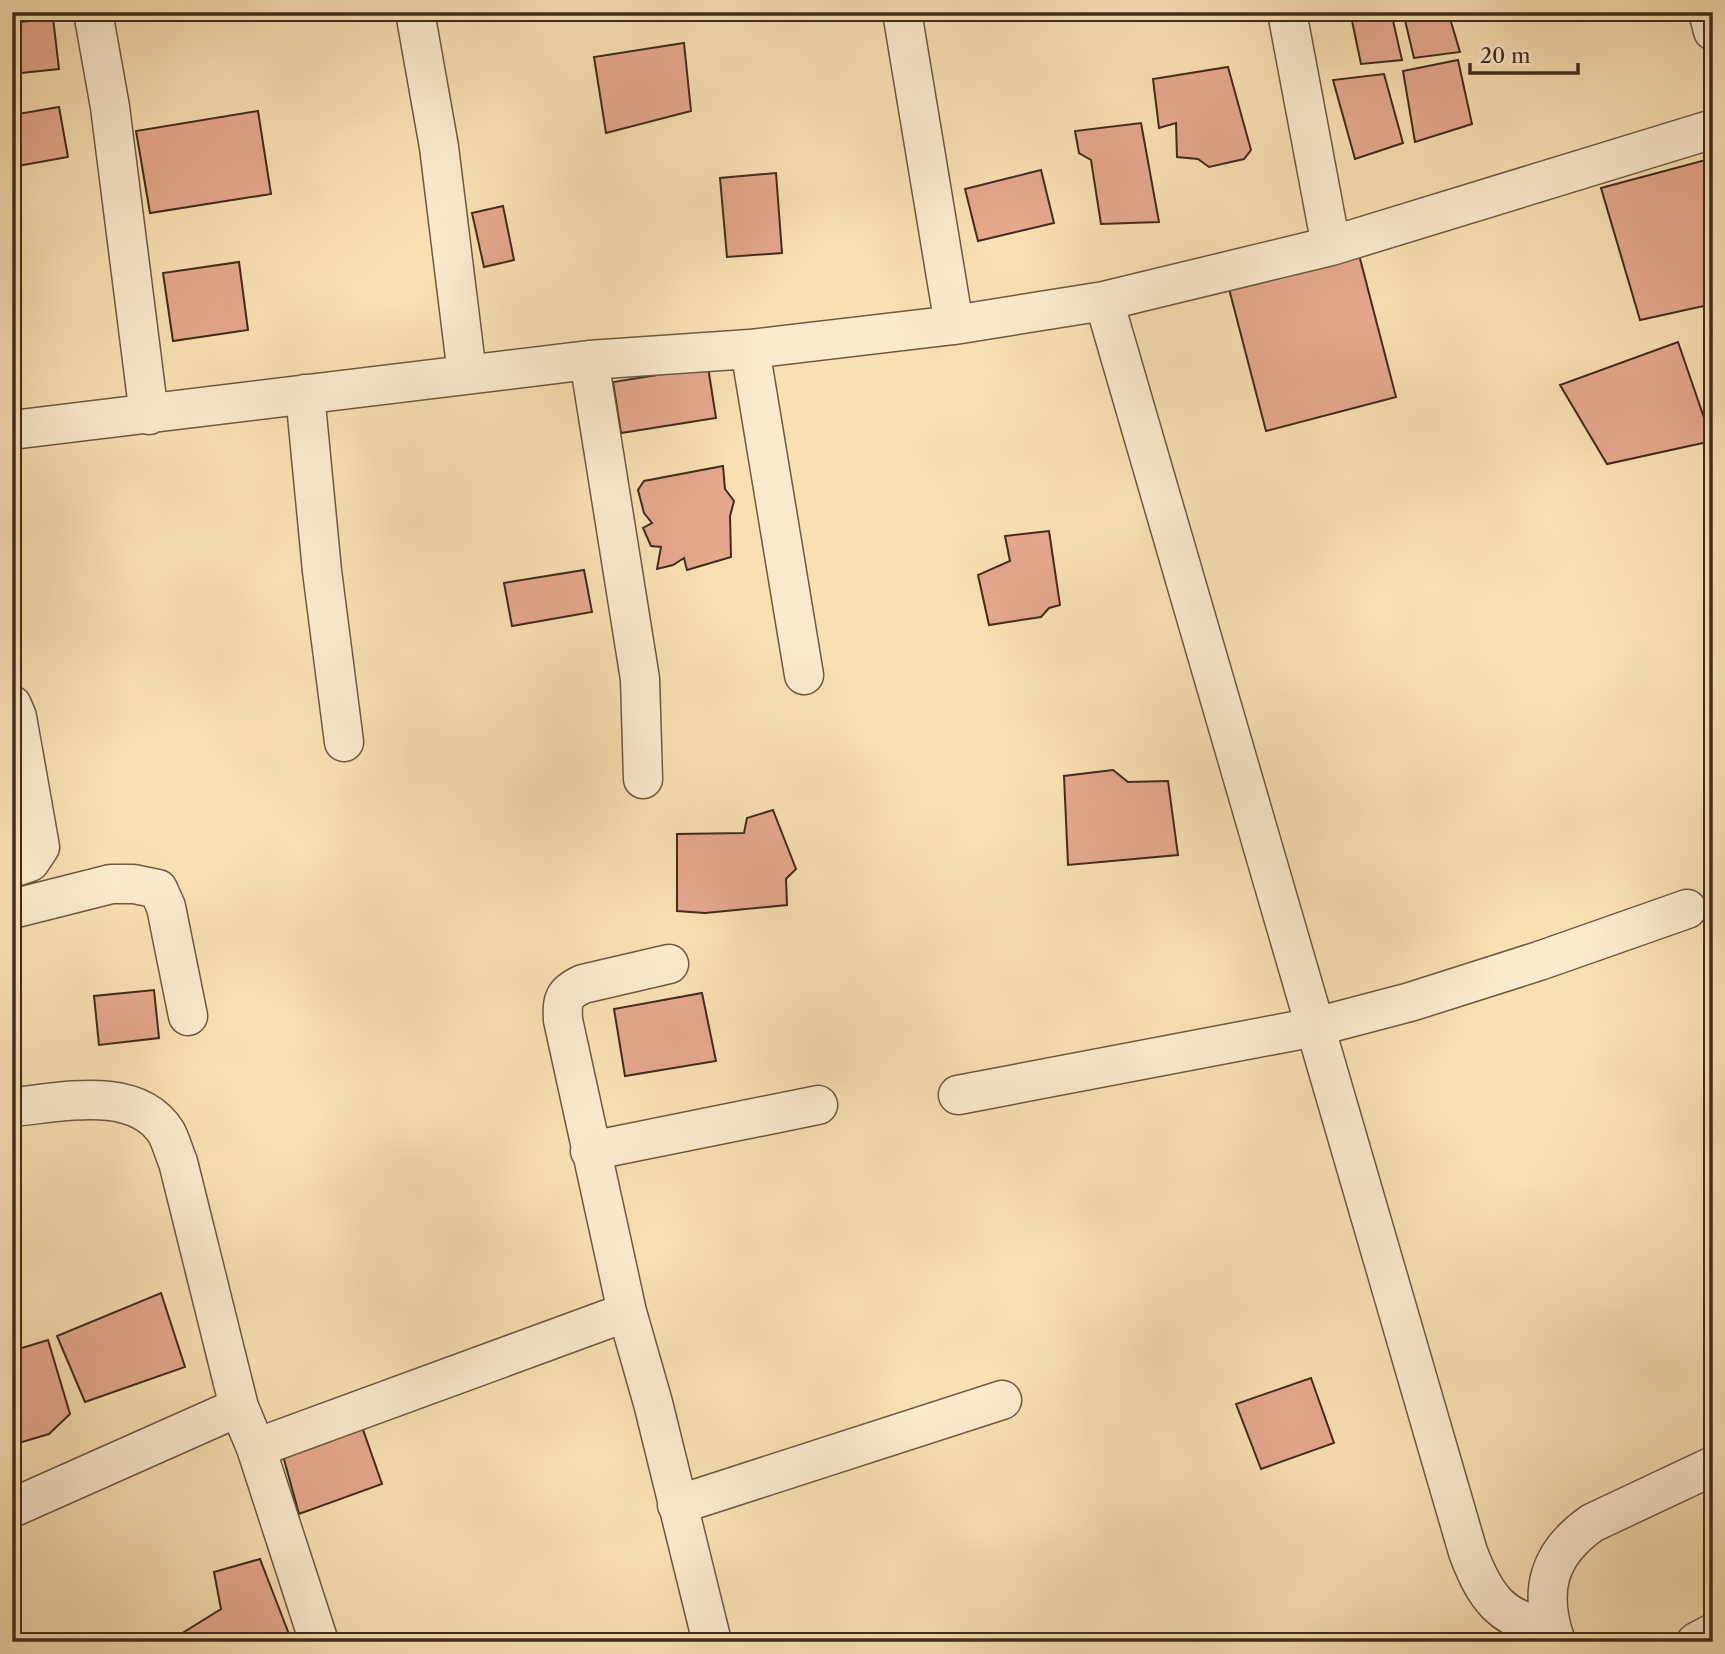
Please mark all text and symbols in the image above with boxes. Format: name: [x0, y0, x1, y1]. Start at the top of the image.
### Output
scale bar: [1470, 32, 1578, 76]
text: 20 m: [1480, 43, 1531, 68]

